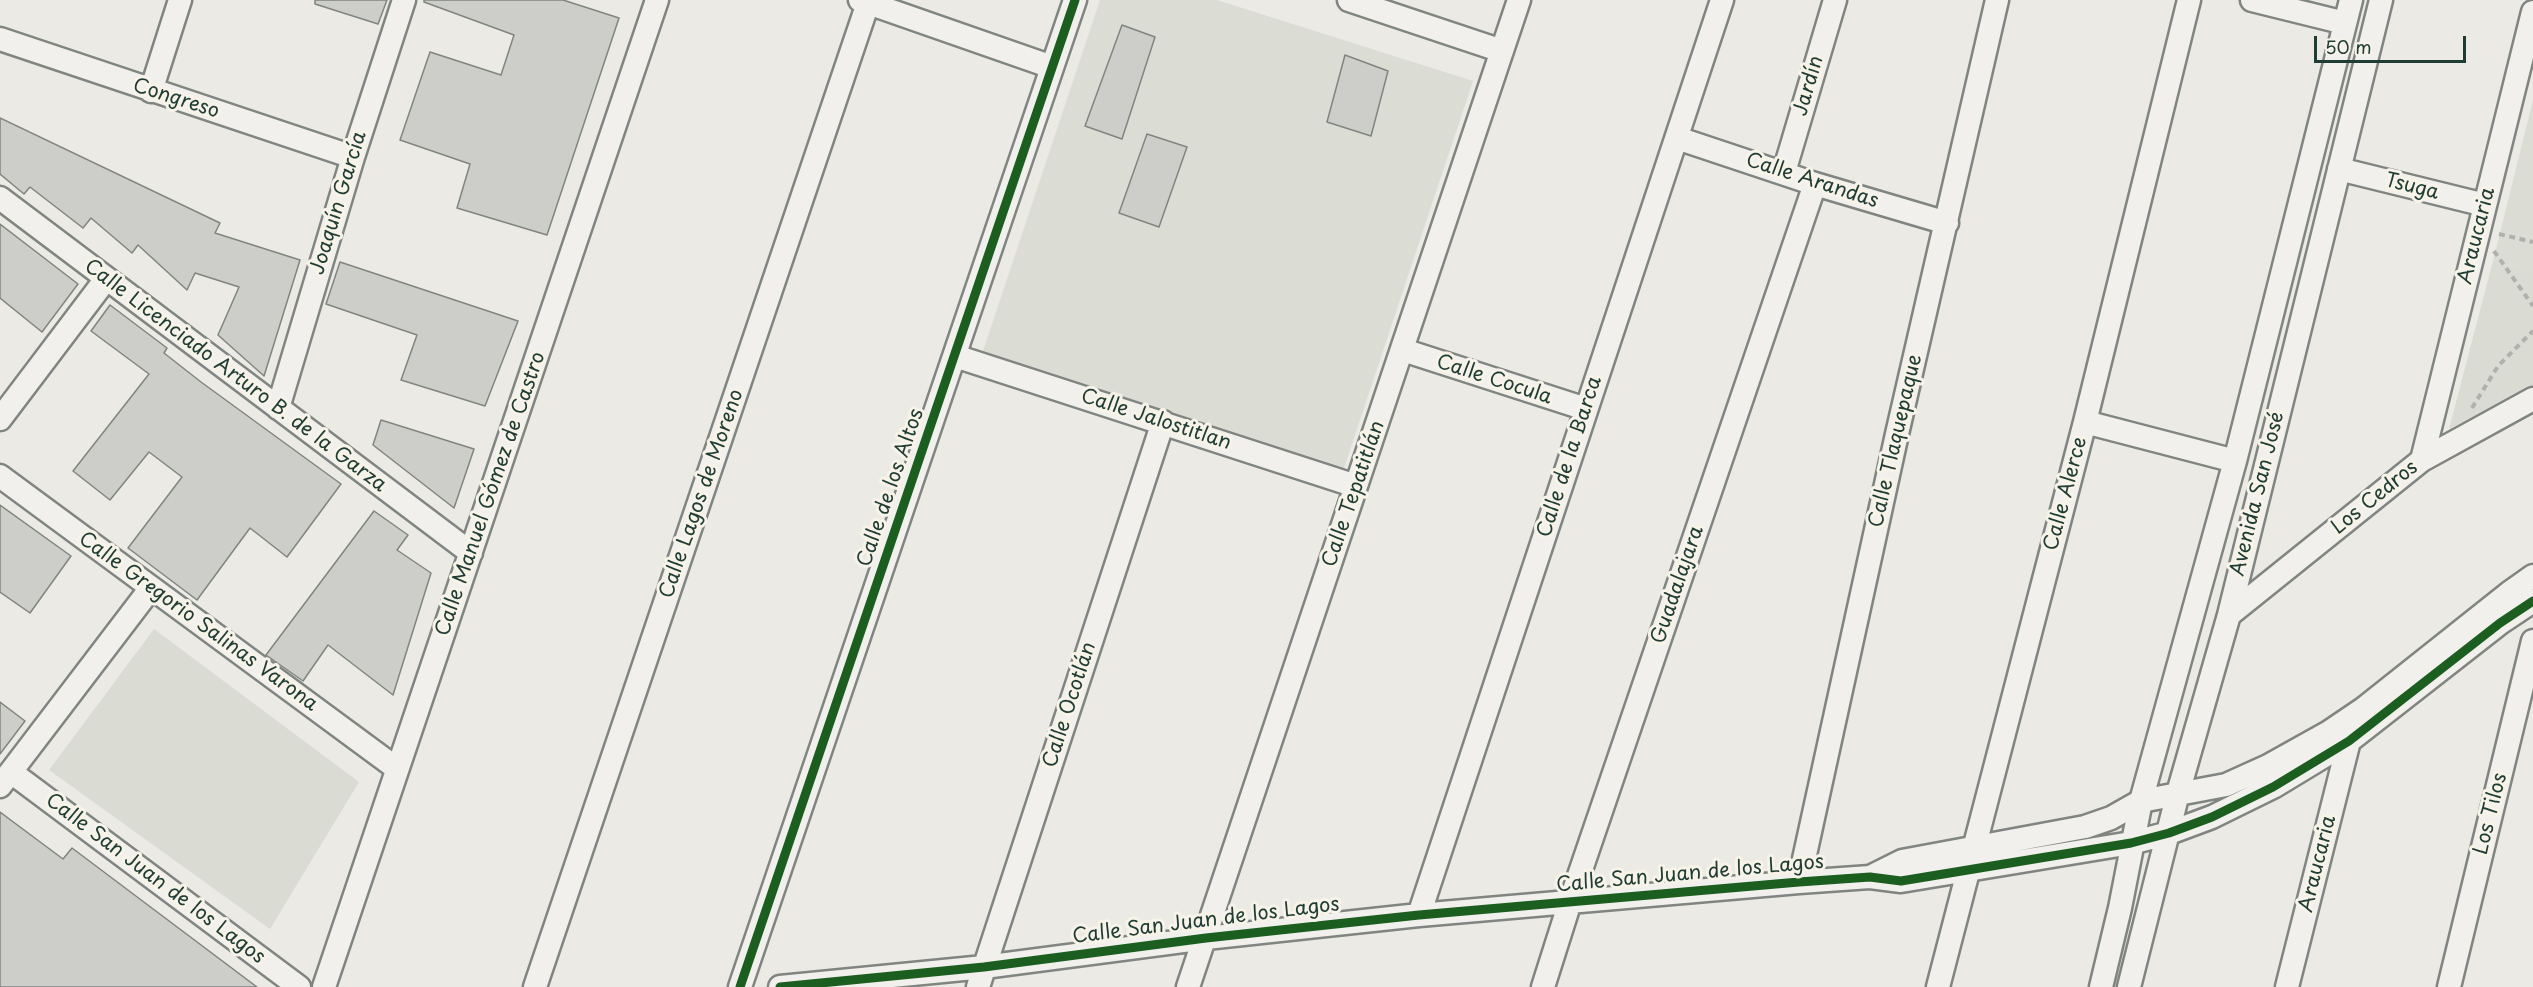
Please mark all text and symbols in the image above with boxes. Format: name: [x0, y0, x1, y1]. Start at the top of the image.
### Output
scale bar: [2317, 24, 2468, 62]
text: 50 m: [2325, 33, 2372, 60]
street label: Jardín: [1789, 53, 1829, 119]
street label: Congreso: [130, 74, 222, 124]
street label: Joaquín García: [306, 128, 372, 278]
street label: Calle Arandas: [1743, 148, 1881, 214]
street label: Tsuga: [2383, 169, 2441, 205]
street label: Araucaria: [2453, 185, 2501, 287]
street label: Calle Licenciado Arturo B. de la Garza: [79, 254, 391, 498]
street label: Calle Manuel Gómez de Castro: [431, 349, 551, 639]
street label: Calle Cocula: [1433, 350, 1555, 410]
street label: Calle Tlaquepaque: [1864, 352, 1928, 530]
street label: Calle de la Barca: [1533, 373, 1607, 541]
street label: Calle Jalostitlan: [1078, 384, 1234, 456]
street label: Calle Lagos de Moreno: [655, 386, 749, 602]
street label: Calle de los Altos: [853, 406, 929, 570]
street label: Avenida San José: [2226, 409, 2290, 579]
street label: Calle Tepatitlán: [1318, 418, 1390, 570]
street label: Calle Alerce: [2039, 435, 2093, 553]
street label: Los Cedros: [2327, 456, 2423, 540]
street label: Guadalajara: [1647, 523, 1709, 647]
street label: Calle Gregorio Salinas Varona: [74, 527, 322, 717]
street label: Calle Ocotlán: [1038, 639, 1102, 771]
street label: Los Tilos: [2469, 771, 2513, 857]
street label: Calle San Juan de los Lagos: [41, 789, 269, 969]
street label: Araucaria: [2294, 813, 2342, 915]
street label: Calle San Juan de los Lagos: [1555, 850, 1825, 898]
street label: Calle San Juan de los Lagos: [1071, 893, 1341, 949]

